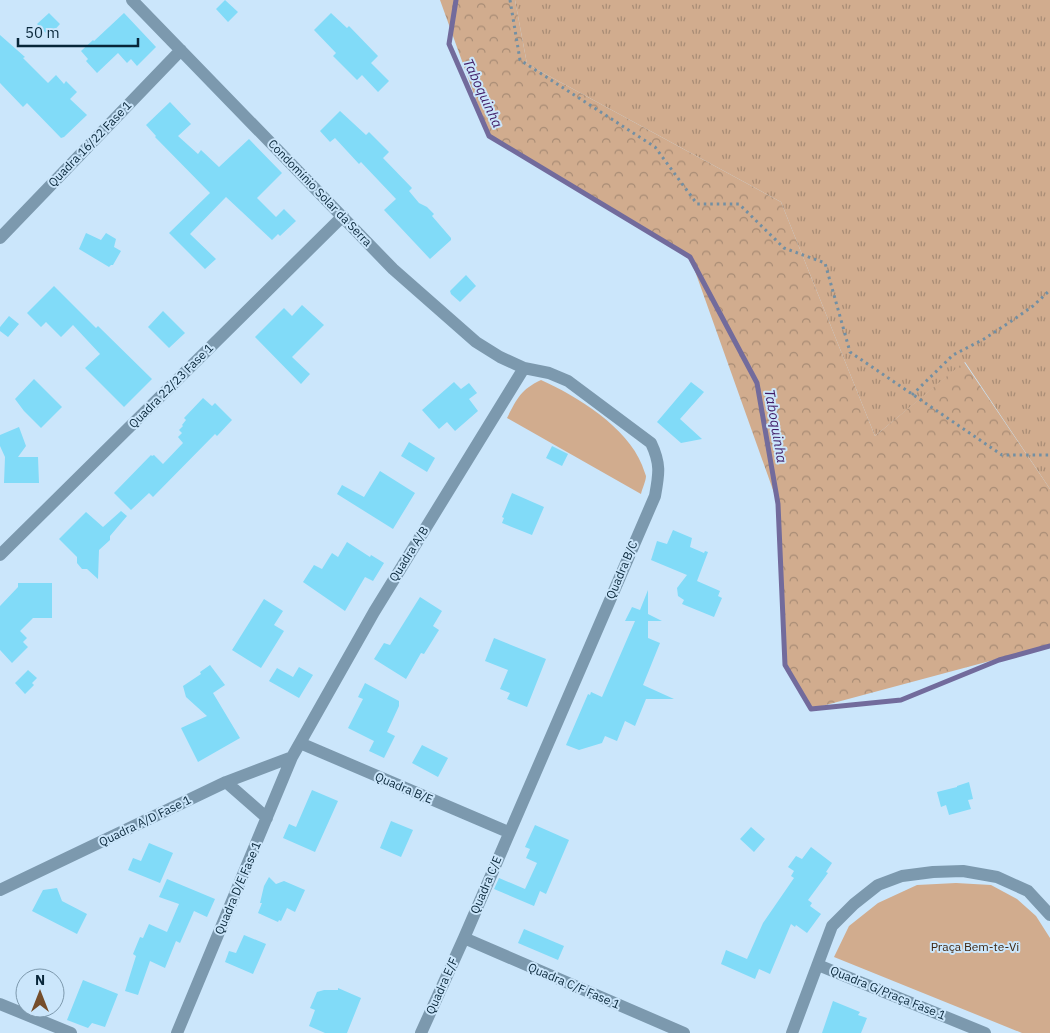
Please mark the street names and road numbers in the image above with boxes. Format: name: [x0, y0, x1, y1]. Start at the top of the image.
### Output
street label: Quadra 16/22 Fase 1: [45, 98, 134, 190]
street label: Condomínio Solar da Serra: [265, 136, 376, 250]
street label: Quadra 22/23 Fase 1: [125, 340, 216, 431]
street label: Quadra A/B: [386, 523, 432, 584]
street label: Quadra B/C: [603, 538, 641, 601]
street label: Quadra B/E: [373, 769, 435, 806]
street label: Quadra A/D Fase 1: [96, 792, 193, 849]
street label: Quadra D/E Fase 1: [211, 839, 264, 937]
street label: Quadra C/E: [467, 854, 504, 916]
street label: Quadra E/F: [422, 955, 461, 1017]
street label: Quadra C/F Fase 1: [526, 959, 623, 1012]
street label: Quadra G/Praça Fase 1: [828, 962, 948, 1023]

